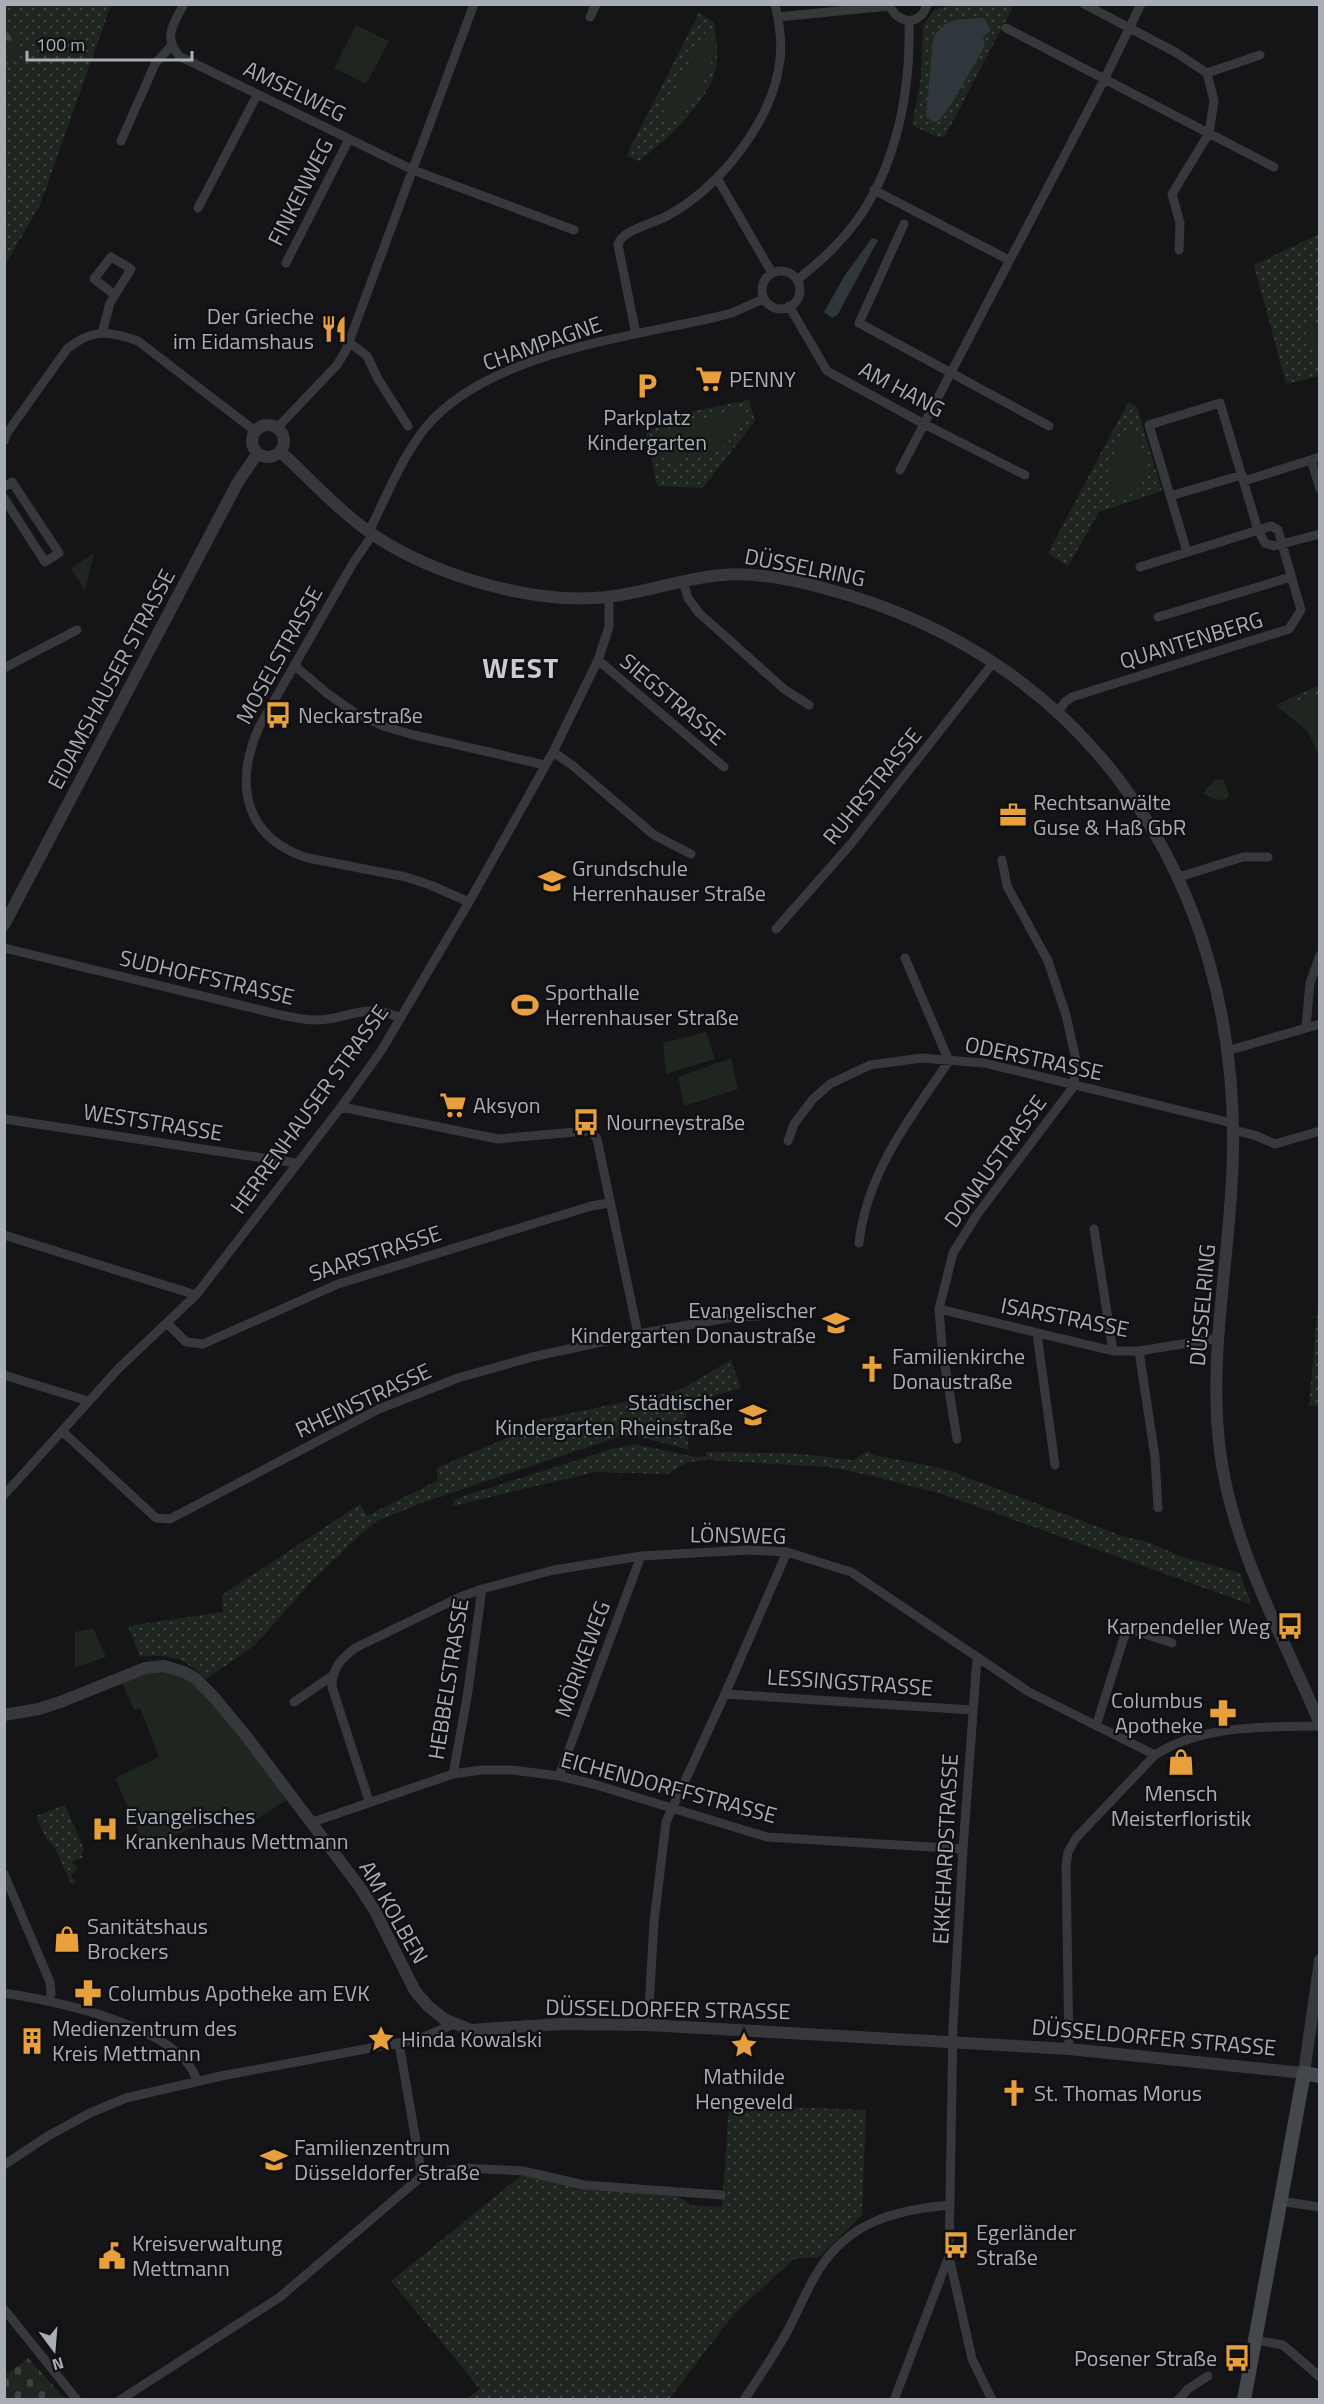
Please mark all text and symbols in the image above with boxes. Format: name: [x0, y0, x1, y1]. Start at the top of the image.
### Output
scale bar: [27, 24, 192, 62]
text: 100 m: [36, 31, 85, 58]
street label: AMSELWEG: [238, 52, 352, 130]
street label: FINKENWEG: [258, 132, 342, 252]
place label: Der Grieche im Eidamshaus: [173, 299, 314, 358]
street label: CHAMPAGNE: [478, 307, 606, 379]
restaurant icon: Der Grieche im Eidamshaus: [319, 314, 349, 344]
street label: AM HANG: [853, 352, 951, 426]
place label: PENNY: [729, 362, 796, 396]
supermarket icon: PENNY: [694, 364, 724, 394]
parking icon: Parkplatz Kindergarten: [632, 371, 662, 401]
place label: Parkplatz Kindergarten: [587, 400, 707, 459]
street label: DÜSSELRING: [742, 539, 868, 595]
street label: EIDAMSHAUSER STRASSE: [38, 563, 184, 795]
street label: MOSELSTRASSE: [227, 580, 331, 730]
street label: QUANTENBERG: [1115, 602, 1267, 678]
street label: SIEGSTRASSE: [613, 645, 733, 753]
district label: WEST: [482, 646, 560, 689]
place label: Neckarstraße: [298, 698, 423, 732]
bus stop icon: Neckarstraße: [263, 700, 293, 730]
street label: RUHRSTRASSE: [814, 720, 930, 852]
place label: Rechtsanwälte Guse & Haß GbR: [1033, 785, 1186, 844]
office icon: Rechtsanwälte Guse & Haß GbR: [998, 800, 1028, 830]
place label: Grundschule Herrenhauser Straße: [572, 851, 766, 910]
school or university icon: Grundschule Herrenhauser Straße: [537, 866, 567, 896]
street label: SUDHOFFSTRASSE: [116, 940, 298, 1014]
place label: Sporthalle Herrenhauser Straße: [545, 975, 739, 1034]
sports icon: Sporthalle Herrenhauser Straße: [510, 990, 540, 1020]
street label: HERRENHAUSER STRASSE: [221, 997, 397, 1221]
street label: ODERSTRASSE: [962, 1027, 1106, 1089]
place label: Aksyon: [473, 1088, 541, 1122]
street label: DONAUSTRASSE: [935, 1088, 1055, 1234]
supermarket icon: Aksyon: [438, 1090, 468, 1120]
street label: WESTSTRASSE: [81, 1094, 225, 1150]
place label: Nourneystraße: [606, 1105, 745, 1139]
bus stop icon: Nourneystraße: [571, 1107, 601, 1137]
street label: SAARSTRASSE: [304, 1216, 446, 1290]
street label: DÜSSELRING: [1180, 1243, 1224, 1367]
street label: ISARSTRASSE: [998, 1288, 1132, 1346]
place label: Evangelischer Kindergarten Donaustraße: [571, 1293, 816, 1352]
school or university icon: Evangelischer Kindergarten Donaustraße: [821, 1308, 851, 1338]
place label: Familienkirche Donaustraße: [892, 1339, 1025, 1398]
street label: RHEINSTRASSE: [289, 1354, 437, 1446]
church icon: Familienkirche Donaustraße: [857, 1354, 887, 1384]
place label: Städtischer Kindergarten Rheinstraße: [495, 1385, 733, 1444]
school or university icon: Städtischer Kindergarten Rheinstraße: [738, 1400, 768, 1430]
street label: LÖNSWEG: [689, 1517, 787, 1553]
street label: HEBBELSTRASSE: [418, 1596, 478, 1762]
street label: MÖRIKEWEG: [545, 1596, 619, 1722]
place label: Karpendeller Weg: [1106, 1609, 1270, 1643]
bus stop icon: Karpendeller Weg: [1275, 1611, 1305, 1641]
street label: LESSINGSTRASSE: [766, 1659, 934, 1705]
place label: Columbus Apotheke: [1111, 1683, 1203, 1742]
pharmacy icon: Columbus Apotheke: [1208, 1698, 1238, 1728]
street label: EICHENDORFFSTRASSE: [557, 1742, 781, 1832]
shop icon: Mensch Meisterfloristik: [1166, 1747, 1196, 1777]
street label: EKKEHARDSTRASSE: [923, 1753, 967, 1945]
place label: Mensch Meisterfloristik: [1111, 1776, 1252, 1835]
place label: Evangelisches Krankenhaus Mettmann: [125, 1799, 349, 1858]
hospital icon: Evangelisches Krankenhaus Mettmann: [90, 1814, 120, 1844]
street label: AM KOLBEN: [351, 1854, 437, 1970]
place label: Sanitätshaus Brockers: [87, 1909, 208, 1968]
shop icon: Sanitätshaus Brockers: [52, 1924, 82, 1954]
place label: Columbus Apotheke am EVK: [108, 1976, 370, 2010]
pharmacy icon: Columbus Apotheke am EVK: [73, 1978, 103, 2008]
street label: DÜSSELDORFER STRASSE: [545, 1990, 791, 2028]
street label: DÜSSELDORFER STRASSE: [1030, 2009, 1278, 2065]
place label: Medienzentrum des Kreis Mettmann: [52, 2011, 237, 2070]
place label: Hinda Kowalski: [401, 2022, 542, 2056]
place icon: Hinda Kowalski: [366, 2024, 396, 2054]
building icon: Medienzentrum des Kreis Mettmann: [17, 2026, 47, 2056]
place icon: Mathilde Hengeveld: [729, 2030, 759, 2060]
place label: Mathilde Hengeveld: [695, 2059, 793, 2118]
place label: St. Thomas Morus: [1034, 2076, 1202, 2110]
church icon: St. Thomas Morus: [999, 2078, 1029, 2108]
place label: Familienzentrum Düsseldorfer Straße: [294, 2130, 480, 2189]
school or university icon: Familienzentrum Düsseldorfer Straße: [259, 2145, 289, 2175]
place label: Egerländer Straße: [976, 2215, 1077, 2274]
place label: Kreisverwaltung Mettmann: [132, 2226, 282, 2285]
bus stop icon: Egerländer Straße: [941, 2230, 971, 2260]
public building icon: Kreisverwaltung Mettmann: [97, 2241, 127, 2271]
north arrow: [24, 2320, 84, 2380]
place label: Posener Straße: [1074, 2341, 1217, 2375]
bus stop icon: Posener Straße: [1222, 2343, 1252, 2373]
text: N: [49, 2351, 67, 2377]

